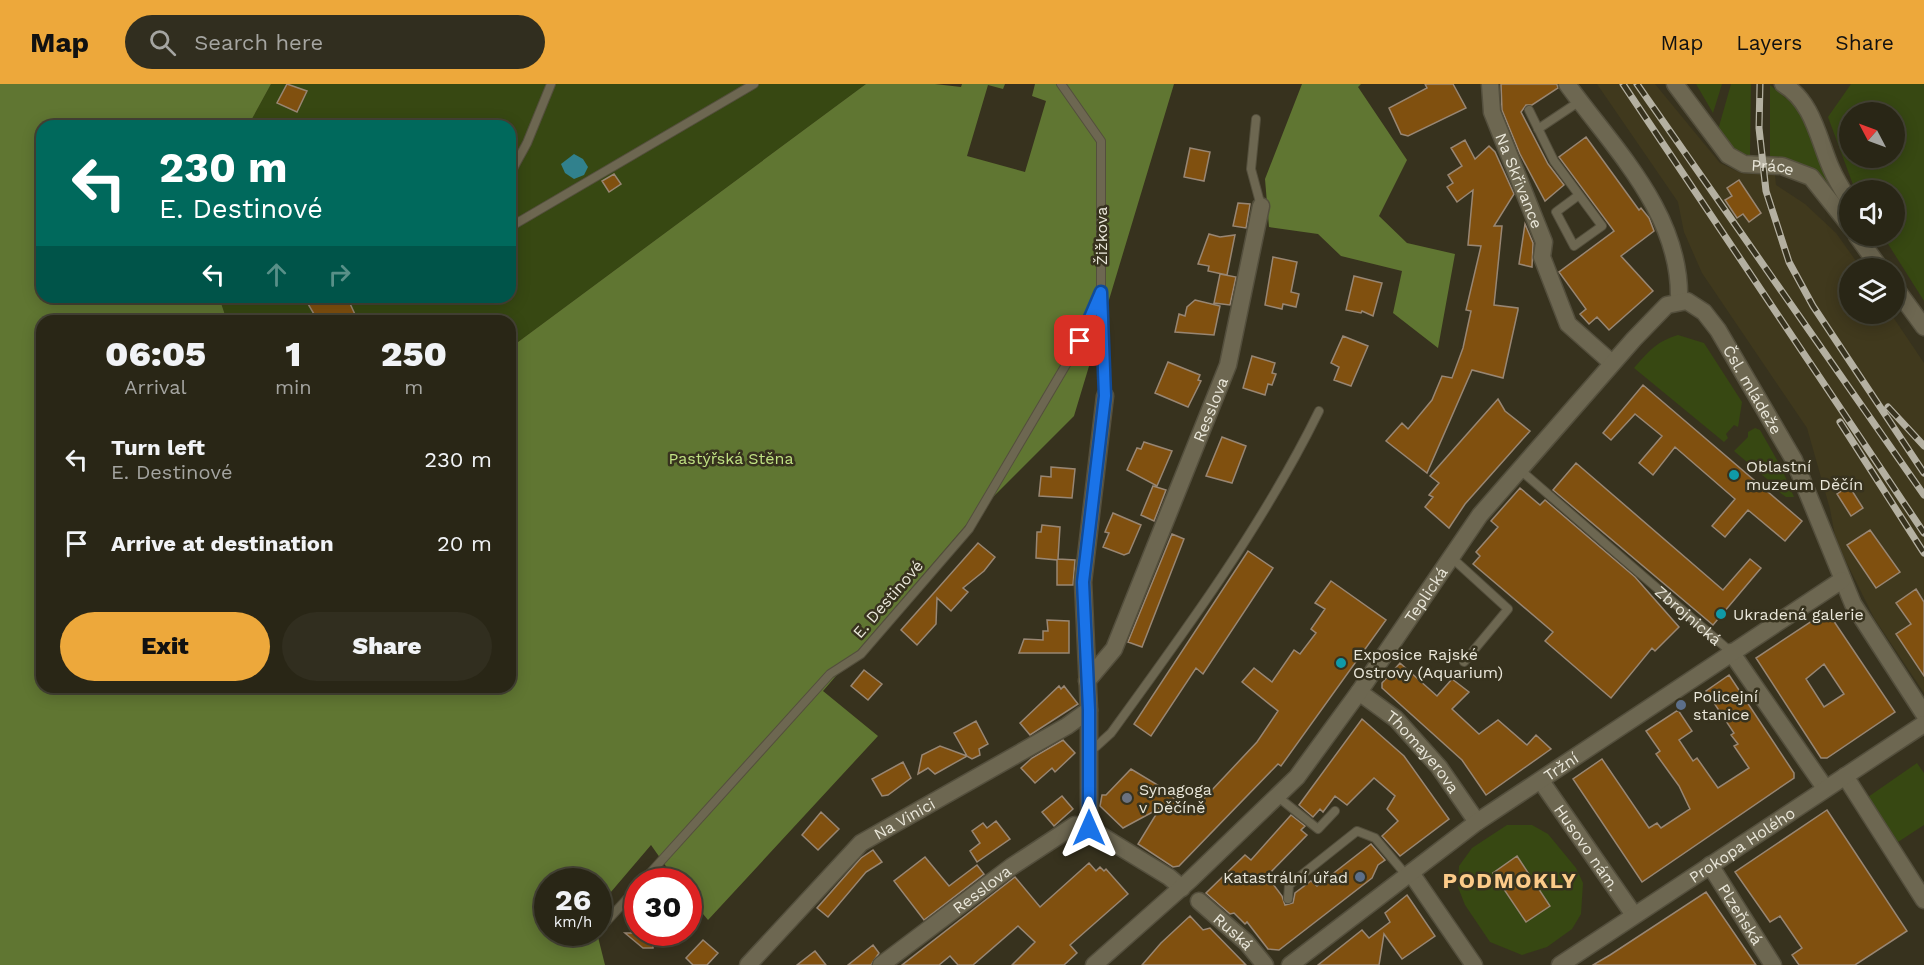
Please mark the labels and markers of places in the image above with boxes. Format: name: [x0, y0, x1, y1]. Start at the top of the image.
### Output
pin: [1054, 315, 1105, 366]
place label: Oblastní muzeum Děčín: [1746, 457, 1863, 494]
marker: Oblastní muzeum Děčín: [1727, 468, 1741, 482]
place label: Ukradená galerie: [1733, 605, 1864, 624]
marker: Ukradená galerie: [1714, 607, 1728, 621]
place label: Exposice Rajské Ostrovy (Aquarium): [1353, 645, 1503, 682]
marker: Exposice Rajské Ostrovy (Aquarium): [1334, 656, 1348, 670]
place label: Policejní stanice: [1693, 687, 1758, 724]
marker: Policejní stanice: [1674, 698, 1688, 712]
place label: Synagoga v Děčíně: [1139, 780, 1212, 817]
marker: Synagoga v Děčíně: [1120, 791, 1134, 805]
place label: Katastrální úřad: [1223, 868, 1348, 887]
marker: Katastrální úřad: [1353, 870, 1367, 884]

